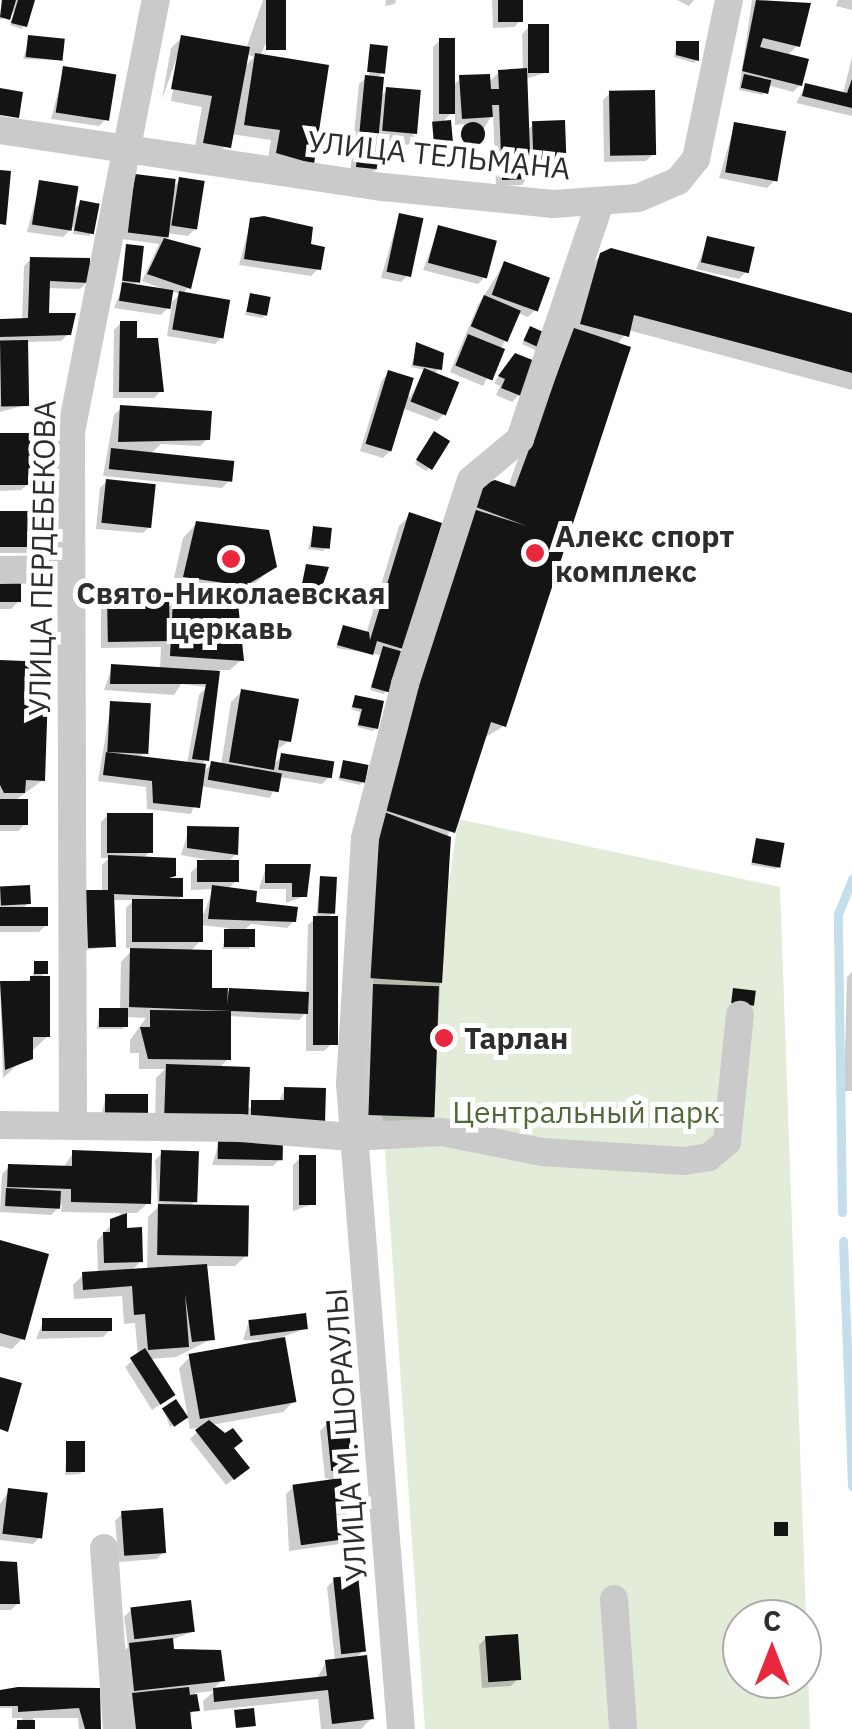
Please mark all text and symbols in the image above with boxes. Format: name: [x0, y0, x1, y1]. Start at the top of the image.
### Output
street label: УЛИЦА ТЕЛЬМАНА: [306, 123, 572, 187]
street label: УЛИЦА ПЕРДЕБЕКОВА: [21, 400, 63, 716]
place label: Алекс спорт комплекс: [555, 518, 734, 588]
marker: Алекс спорт комплекс: [524, 542, 546, 564]
marker: Свято-Николаевская церкавь: [220, 548, 242, 570]
place label: Свято-Николаевская церкавь: [76, 575, 386, 646]
place label: Тарлан: [464, 1020, 568, 1056]
marker: Тарлан: [433, 1027, 455, 1049]
park label: Центральный парк: [452, 1094, 720, 1130]
street label: УЛИЦА М. ШОРАУЛЫ: [318, 1287, 374, 1583]
north arrow: [722, 1599, 822, 1699]
text: С: [763, 1602, 781, 1639]

